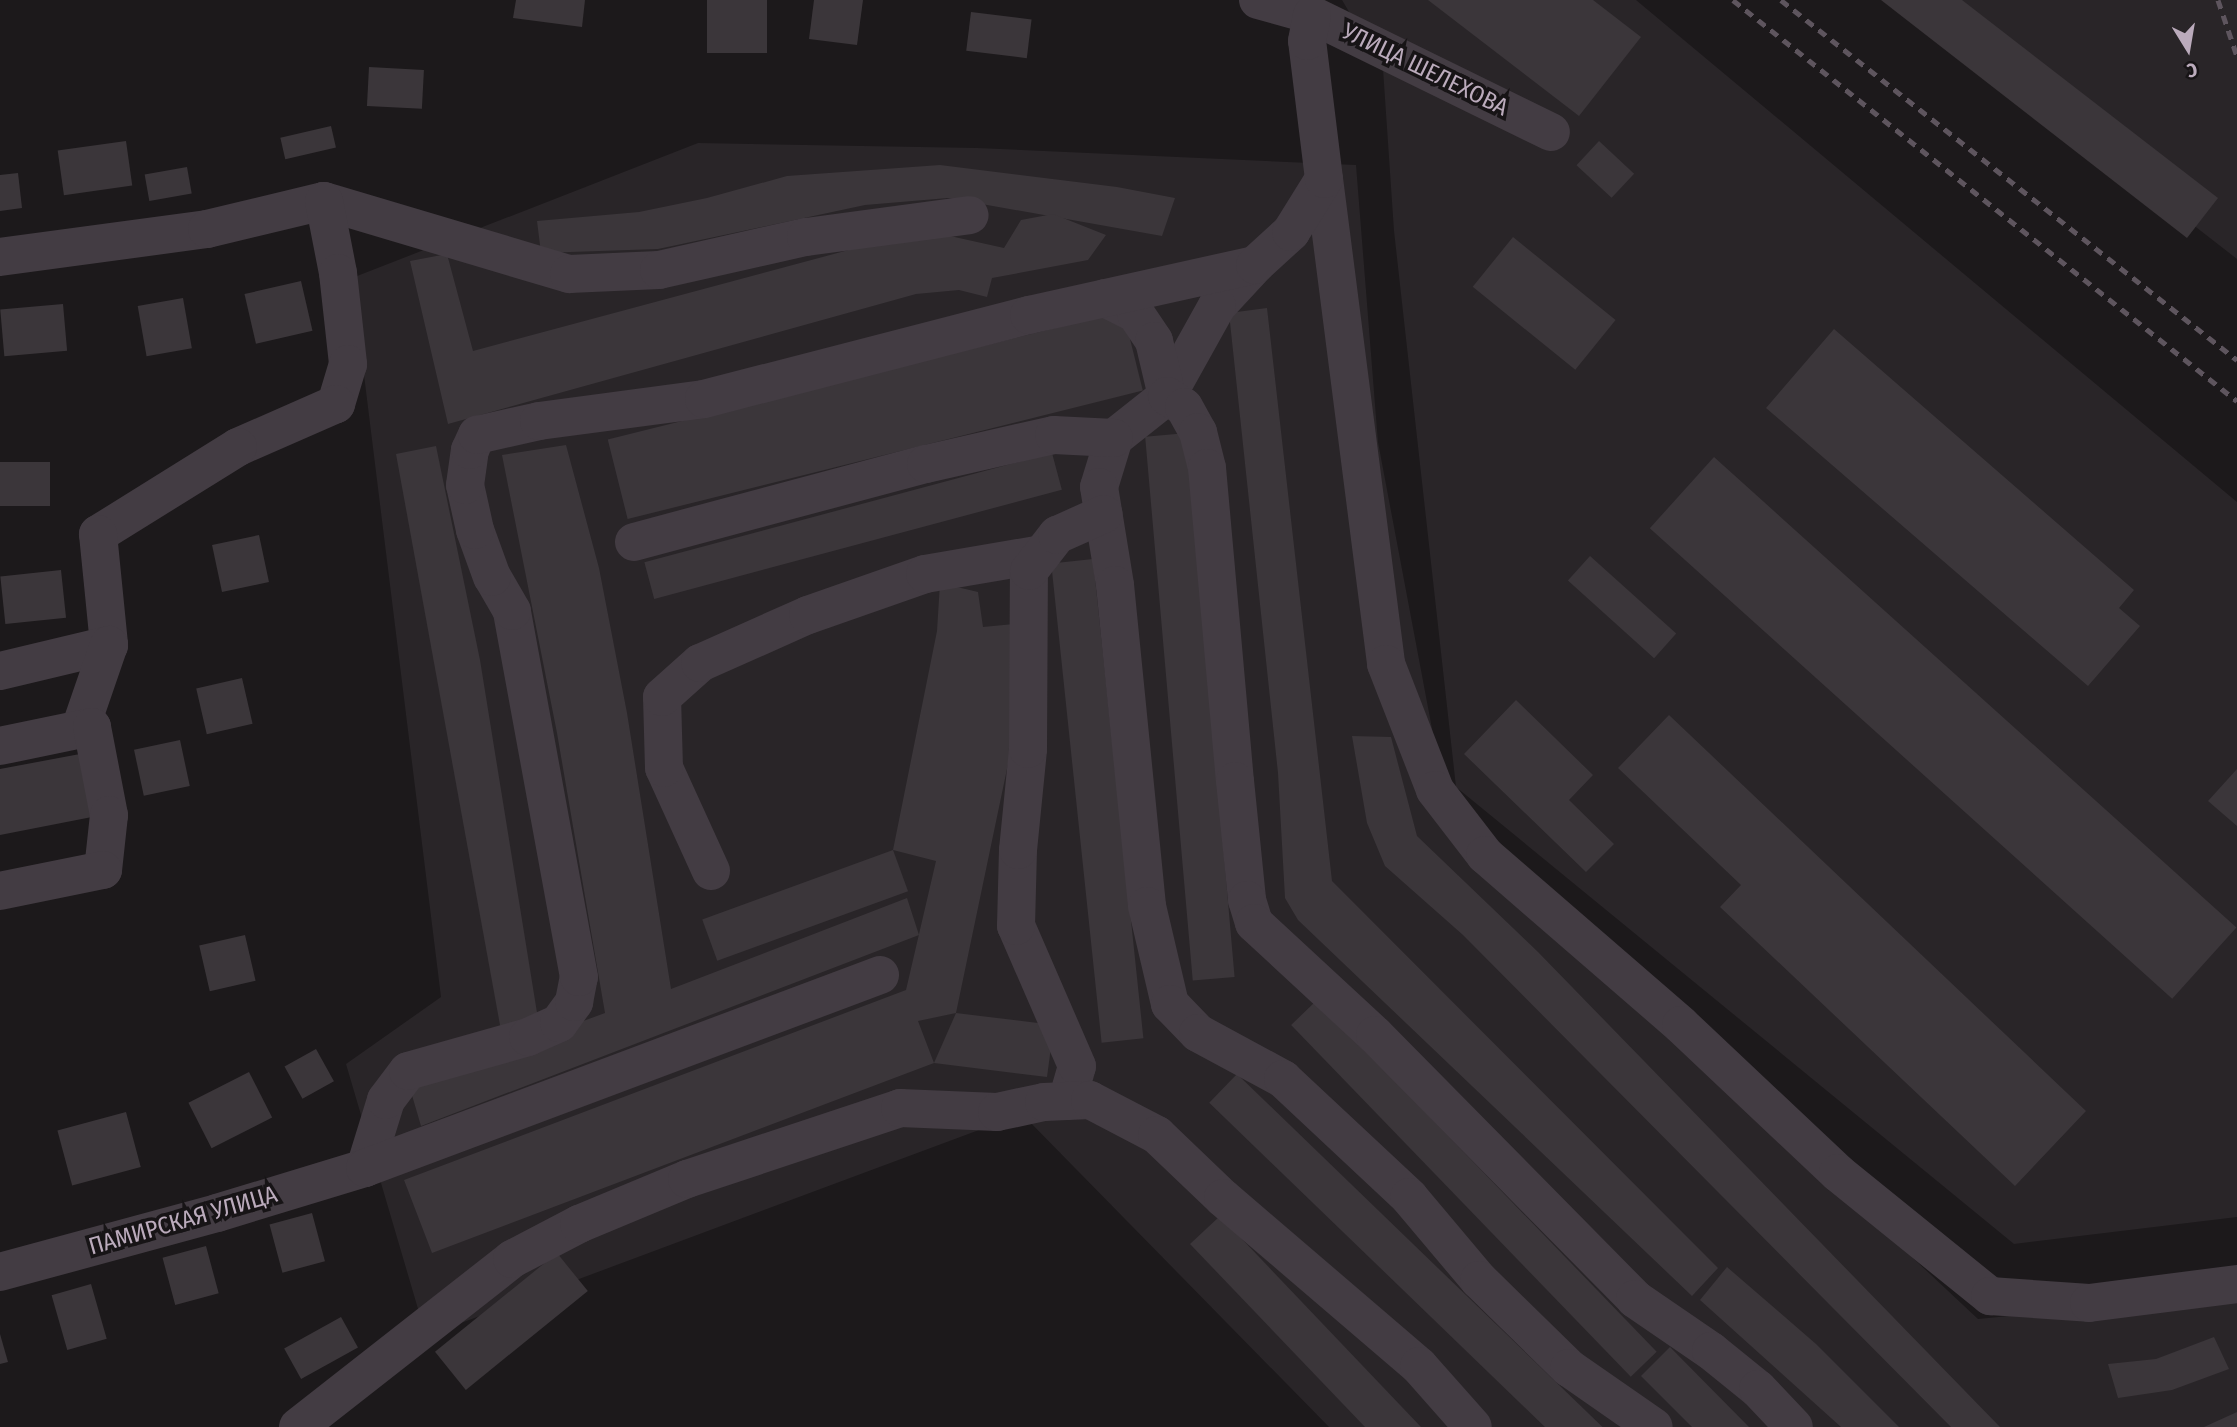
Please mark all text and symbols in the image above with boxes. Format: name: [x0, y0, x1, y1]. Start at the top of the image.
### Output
north arrow: [2153, 14, 2223, 84]
street label: УЛИЦА ШЕЛЕХОВА: [1337, 17, 1513, 123]
text: С: [2185, 58, 2199, 82]
street label: ПАМИРСКАЯ УЛИЦА: [85, 1180, 281, 1262]

